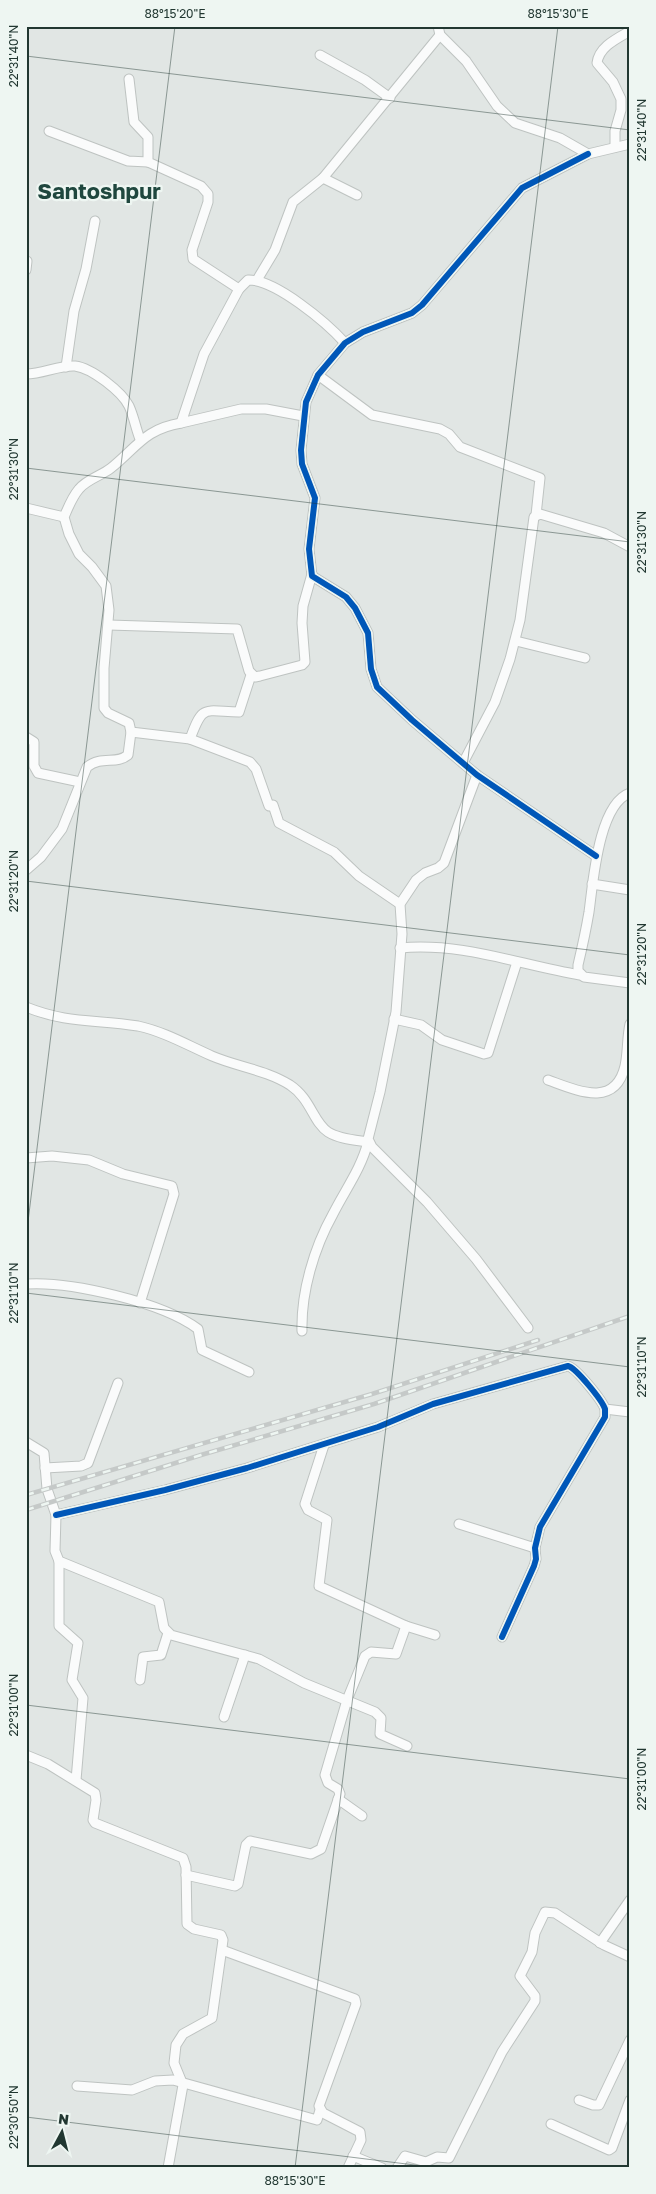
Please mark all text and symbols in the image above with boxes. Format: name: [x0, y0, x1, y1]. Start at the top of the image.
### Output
text: 88°15'20"E: [144, 6, 206, 21]
text: 88°15'30"E: [527, 6, 589, 21]
text: 22°31'40"N: [6, 25, 21, 87]
text: 22°31'40"N: [634, 99, 649, 161]
district label: Santoshpur: [37, 177, 161, 204]
text: 22°31'30"N: [6, 438, 21, 500]
text: 22°31'30"N: [634, 511, 649, 573]
text: 22°31'20"N: [6, 850, 21, 912]
text: 22°31'20"N: [634, 923, 649, 985]
text: 22°31'10"N: [6, 1262, 21, 1324]
text: 22°31'10"N: [634, 1336, 649, 1398]
text: 22°31'00"N: [6, 1674, 21, 1736]
text: 22°31'00"N: [634, 1748, 649, 1810]
text: 22°30'50"N: [6, 2085, 21, 2149]
north arrow: [38, 2106, 88, 2156]
text: N: [57, 2110, 70, 2128]
text: 88°15'30"E: [264, 2173, 326, 2188]

